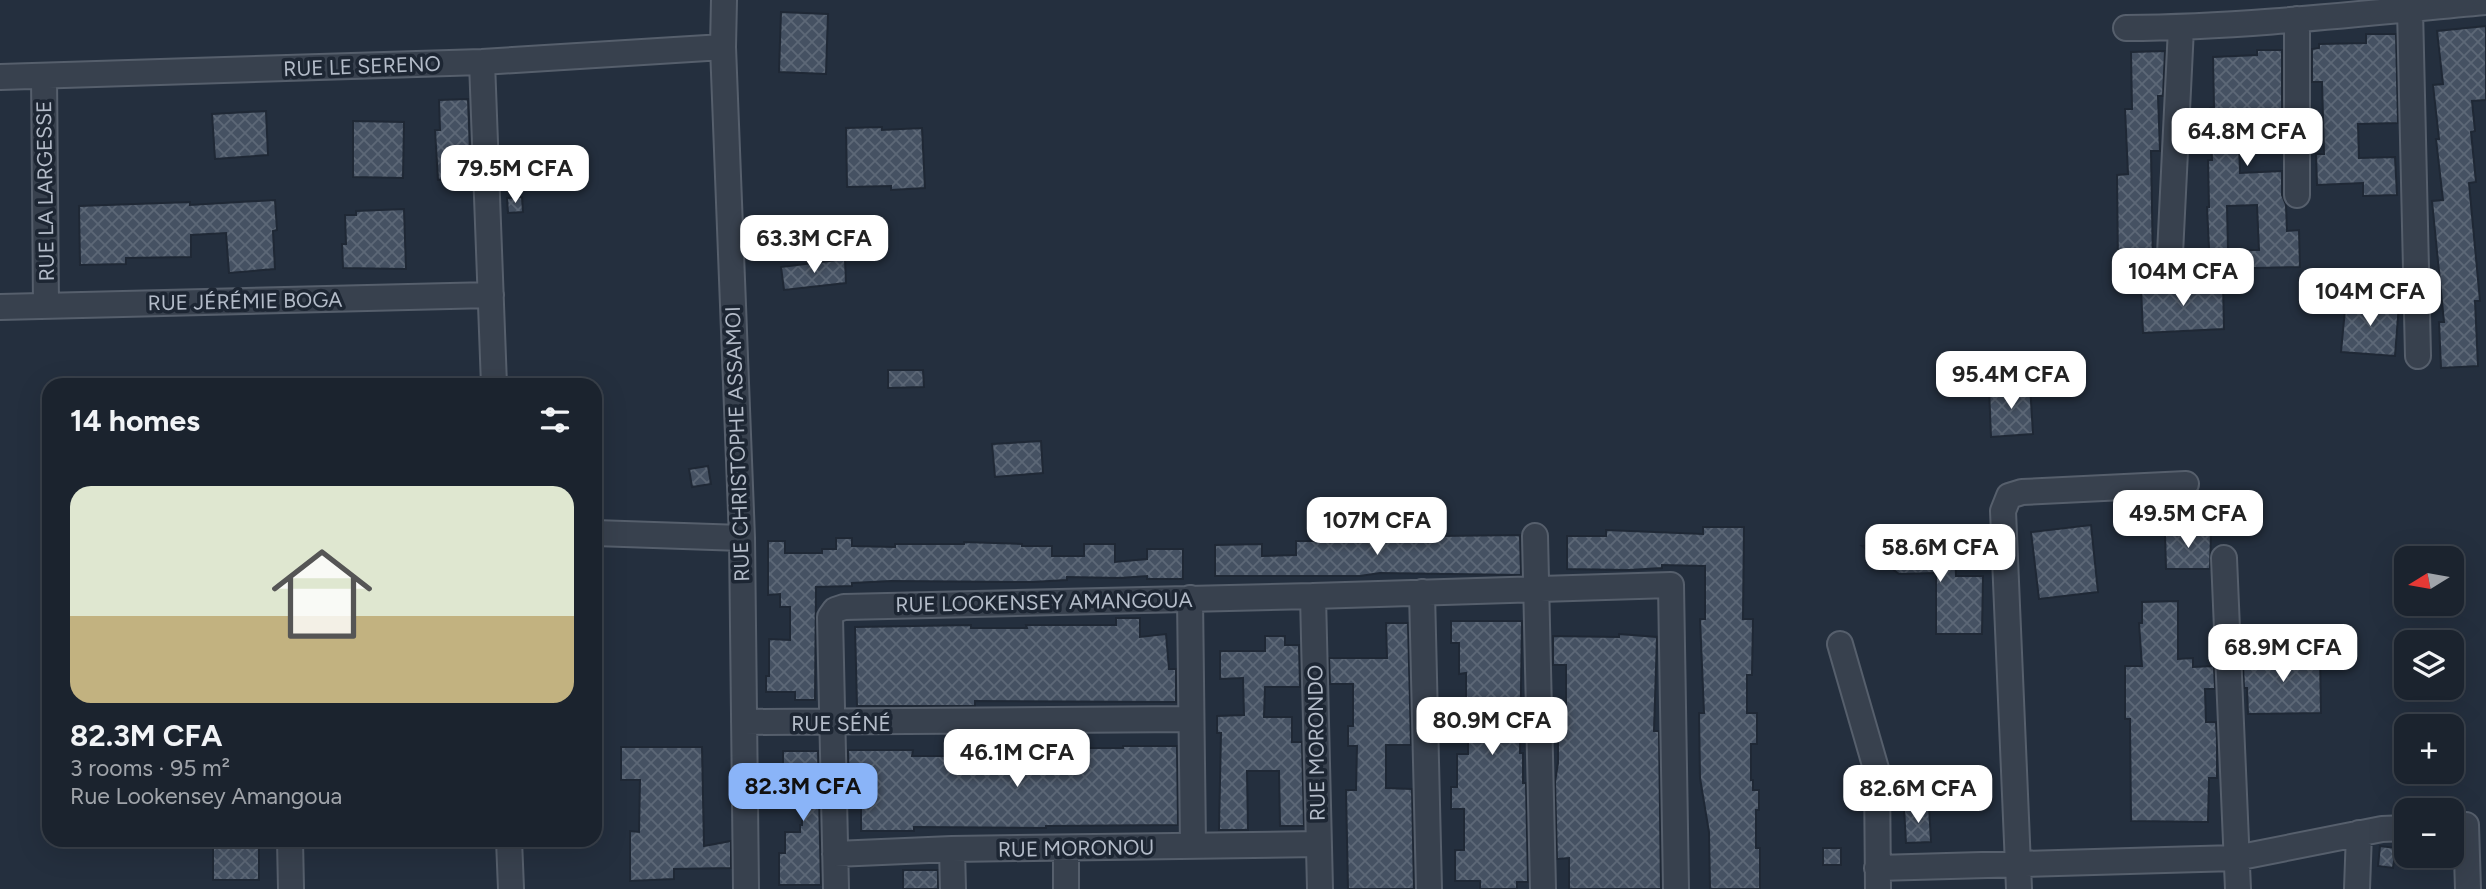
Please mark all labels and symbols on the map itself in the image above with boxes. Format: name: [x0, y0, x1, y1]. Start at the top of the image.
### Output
street label: RUE LE SERENO: [283, 51, 441, 81]
street label: RUE LA LARGESSE: [31, 100, 59, 282]
pin: 64.8M CFA: [2167, 108, 2327, 168]
pin: 79.5M CFA: [435, 146, 595, 205]
pin: 63.3M CFA: [734, 216, 894, 275]
pin: 104M CFA: [2111, 248, 2255, 308]
pin: 104M CFA: [2298, 268, 2442, 328]
street label: RUE JÉRÉMIE BOGA: [147, 287, 343, 315]
street label: RUE CHRISTOPHE ASSAMOI: [720, 306, 754, 582]
pin: 95.4M CFA: [1931, 352, 2091, 411]
pin: 49.5M CFA: [2108, 490, 2268, 550]
pin: 107M CFA: [1305, 498, 1449, 557]
pin: 58.6M CFA: [1860, 524, 2020, 584]
north arrow: [2394, 546, 2464, 616]
street label: RUE LOOKENSEY AMANGOUA: [895, 587, 1193, 617]
pin: 68.9M CFA: [2203, 624, 2363, 684]
street label: RUE MORONDO: [1302, 665, 1330, 821]
pin: 80.9M CFA: [1412, 698, 1572, 757]
street label: RUE SÉNÉ: [791, 711, 891, 736]
pin: 46.1M CFA: [937, 730, 1097, 789]
pin: 82.3M CFA: [723, 764, 883, 823]
pin: 82.6M CFA: [1838, 766, 1998, 825]
street label: RUE MORONOU: [998, 834, 1154, 862]

